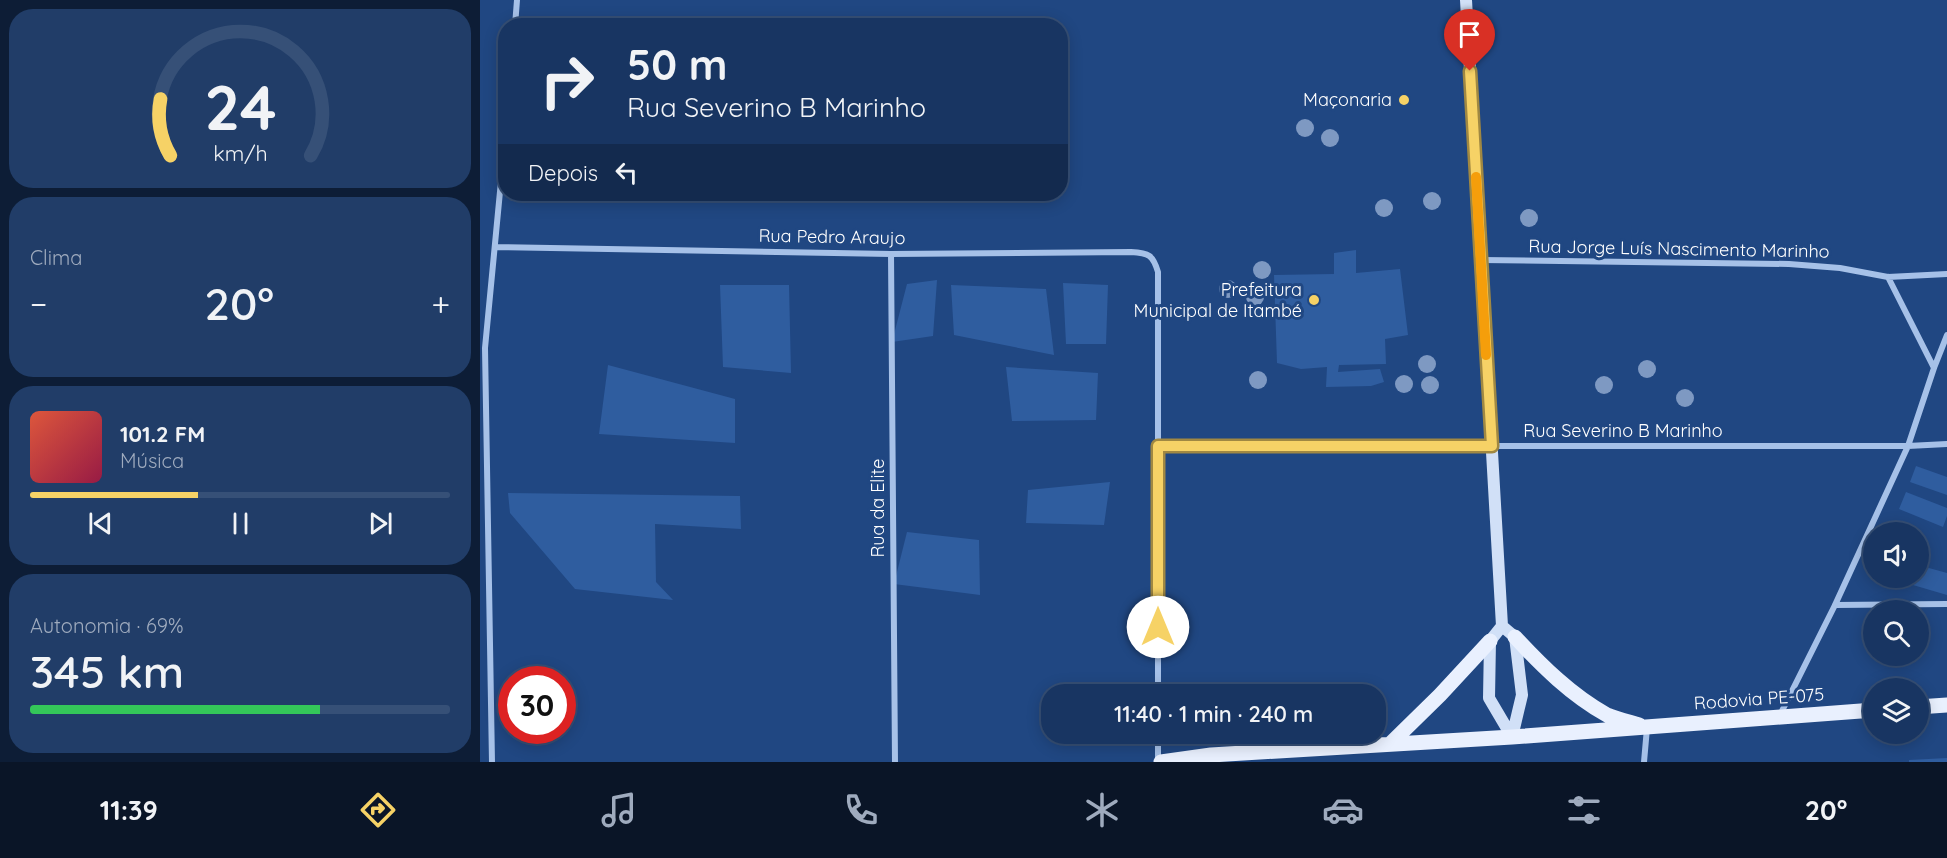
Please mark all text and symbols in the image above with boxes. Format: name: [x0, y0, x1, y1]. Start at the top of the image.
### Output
pin: [1444, 9, 1495, 71]
icon: arrive: [1453, 18, 1486, 51]
text: 50 m: [627, 38, 727, 91]
icon: right: [528, 42, 606, 120]
text: 24: [204, 68, 276, 146]
place label: Maçonaria: [1303, 88, 1392, 111]
text: Rua Severino B Marinho: [627, 90, 926, 124]
marker: Maçonaria: [1397, 93, 1411, 107]
text: km/h: [213, 140, 267, 166]
icon: left: [610, 156, 643, 189]
text: Depois: [528, 159, 598, 187]
street label: Rua Pedro Araujo: [758, 224, 906, 249]
street label: Rua Jorge Luís Nascimento Marinho: [1528, 234, 1830, 263]
text: Clima: [30, 245, 82, 270]
text: 20°: [205, 275, 274, 331]
place label: Prefeitura Municipal de Itambé: [1134, 278, 1302, 322]
text: −: [30, 283, 47, 324]
text: +: [431, 283, 450, 324]
marker: Prefeitura Municipal de Itambé: [1307, 293, 1321, 307]
street label: Rua Severino B Marinho: [1523, 419, 1723, 442]
text: 101.2 FM: [120, 420, 205, 448]
text: Música: [120, 448, 184, 473]
street label: Rua da Elite: [866, 458, 889, 558]
icon: previous: [84, 507, 117, 540]
icon: pause: [224, 507, 257, 540]
icon: next: [364, 507, 397, 540]
map controls: [1863, 522, 1929, 744]
button: sound: [1863, 522, 1929, 588]
position arrow: [1126, 595, 1190, 659]
button: search: [1863, 600, 1929, 666]
text: Autonomia · 69%: [30, 613, 183, 638]
text: 345 km: [30, 643, 184, 699]
speed limit sign: 30: [498, 666, 576, 744]
button: layers: [1863, 678, 1929, 744]
street label: Rodovia PE-075: [1693, 682, 1825, 715]
text: 11:40 · 1 min · 240 m: [1114, 700, 1313, 728]
icon: directions: [357, 789, 399, 831]
icon: music: [598, 789, 640, 831]
icon: phone: [840, 789, 882, 831]
icon: climate: [1081, 789, 1123, 831]
icon: car: [1322, 789, 1364, 831]
icon: filters: [1563, 789, 1605, 831]
text: 11:39: [100, 793, 158, 827]
text: 20°: [1805, 793, 1847, 827]

